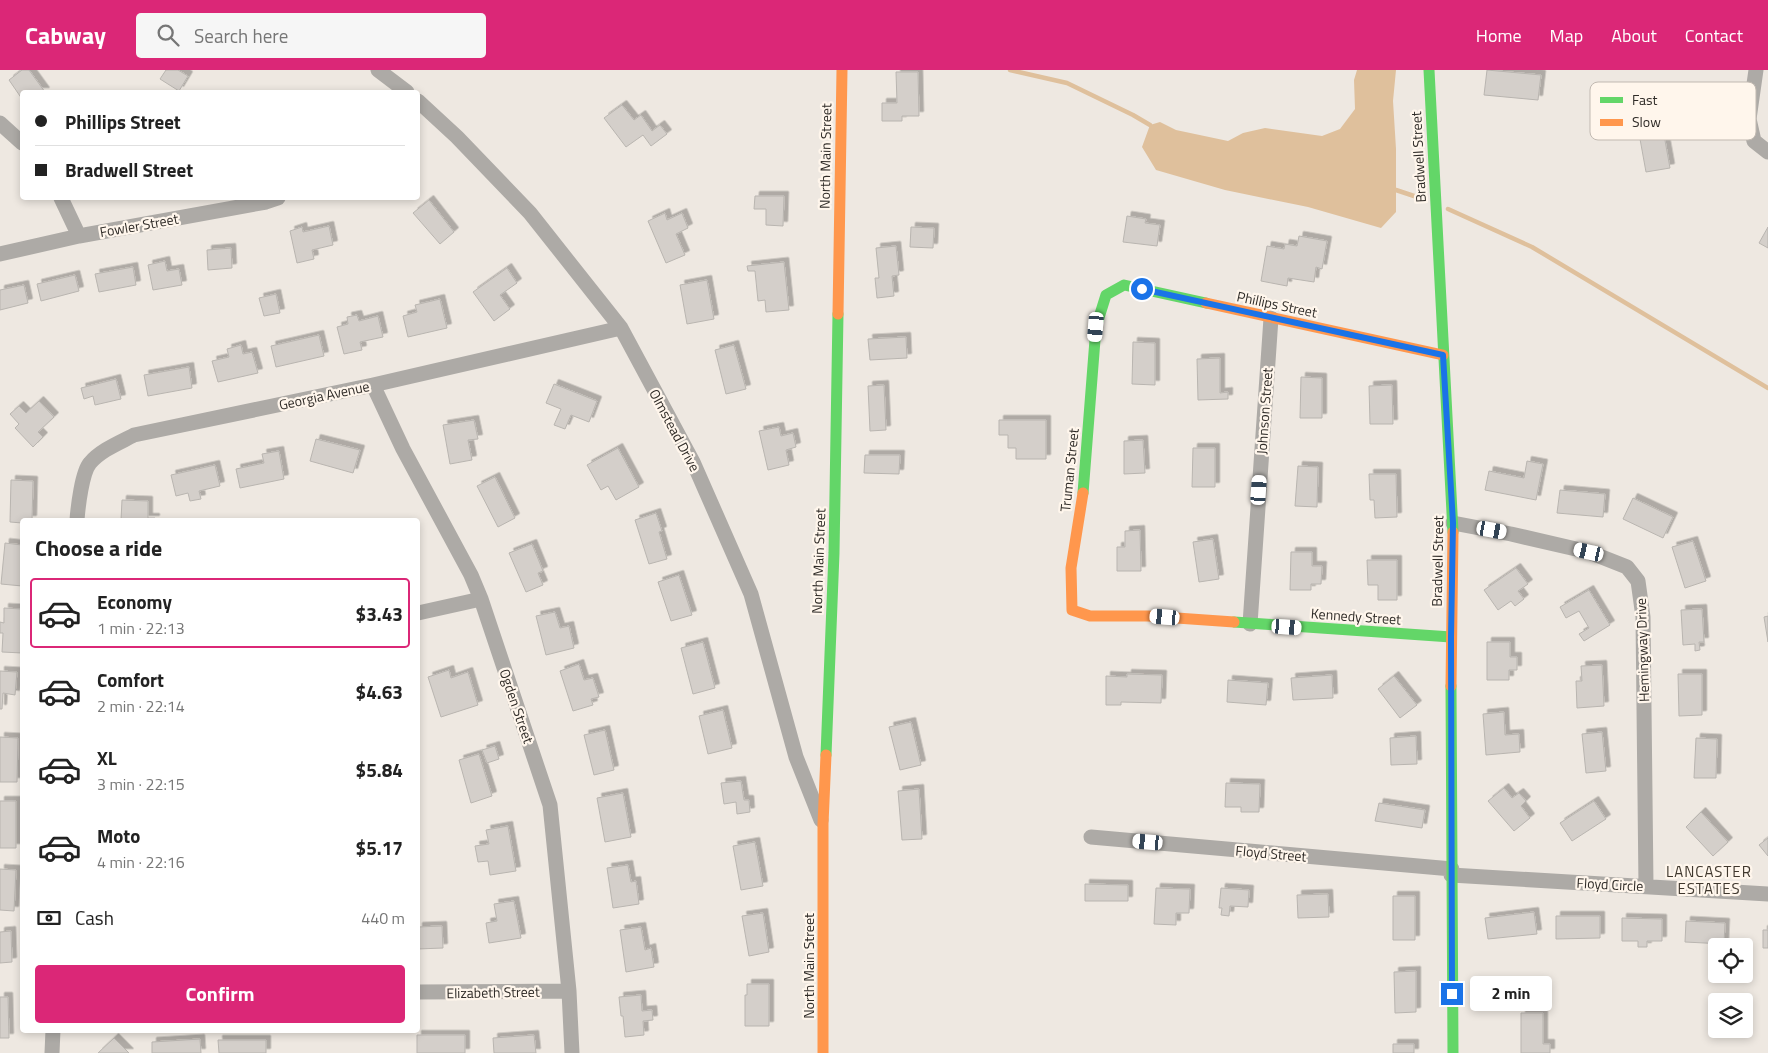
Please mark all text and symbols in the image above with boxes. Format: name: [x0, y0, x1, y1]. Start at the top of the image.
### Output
search box: [136, 13, 486, 58]
text: Cabway: [25, 17, 106, 53]
icon: search: [154, 21, 182, 49]
text: Search here: [194, 21, 288, 50]
text: Home: [1476, 22, 1522, 49]
text: Map: [1550, 22, 1583, 49]
text: About: [1611, 22, 1657, 49]
text: Contact: [1685, 22, 1743, 49]
legend: [1590, 82, 1756, 140]
text: Fast: [1632, 89, 1657, 110]
street label: North Main Street: [814, 103, 836, 209]
text: Phillips Street: [65, 107, 181, 136]
street label: Bradwell Street: [1405, 111, 1431, 203]
text: Slow: [1632, 111, 1661, 132]
text: Bradwell Street: [65, 155, 193, 184]
street label: Fowler Street: [98, 208, 180, 242]
route start: [1131, 278, 1153, 300]
street label: Phillips Street: [1235, 285, 1319, 323]
car: [1087, 311, 1104, 343]
street label: Johnson Street: [1250, 367, 1278, 455]
street label: Georgia Avenue: [277, 375, 371, 415]
street label: Olmstead Drive: [644, 385, 706, 475]
street label: Truman Street: [1054, 427, 1084, 513]
car: [1250, 475, 1267, 505]
street label: North Main Street: [806, 508, 830, 614]
street label: Bradwell Street: [1426, 515, 1448, 607]
car: [1475, 520, 1508, 540]
text: Choose a ride: [35, 531, 162, 565]
car: [1572, 541, 1605, 563]
text: Economy: [97, 587, 172, 616]
icon: car: [37, 591, 82, 636]
street label: Hemingway Drive: [1630, 598, 1654, 702]
text: $3.43: [356, 599, 403, 628]
street label: Kennedy Street: [1310, 602, 1402, 630]
car: [1149, 608, 1180, 626]
text: 1 min · 22:13: [97, 616, 185, 640]
car: [1271, 618, 1302, 636]
text: Comfort: [97, 665, 164, 694]
street label: Ogden Street: [494, 666, 540, 746]
icon: car: [37, 669, 82, 714]
text: $4.63: [356, 677, 403, 706]
text: 2 min · 22:14: [97, 694, 185, 718]
text: XL: [97, 743, 117, 772]
icon: car: [37, 747, 82, 792]
text: $5.84: [356, 755, 403, 784]
text: 3 min · 22:15: [97, 772, 185, 796]
text: Moto: [97, 821, 140, 850]
icon: car: [37, 825, 82, 870]
text: $5.17: [356, 833, 403, 862]
car: [1132, 833, 1163, 851]
street label: Floyd Street: [1235, 839, 1307, 867]
text: 4 min · 22:16: [97, 850, 185, 874]
district label: LANCASTER ESTATES: [1666, 860, 1752, 900]
street label: Floyd Circle: [1576, 872, 1644, 896]
text: Cash: [75, 903, 114, 932]
icon: cash: [35, 904, 63, 932]
text: 440 m: [361, 906, 405, 930]
street label: North Main Street: [798, 913, 819, 1019]
map controls: [1708, 938, 1753, 1038]
button: locate: [1708, 938, 1753, 983]
button: Confirm: [35, 965, 405, 1023]
callout: 2 min: [1470, 976, 1552, 1012]
street label: Elizabeth Street: [446, 981, 540, 1003]
text: 2 min: [1492, 981, 1530, 1005]
route end: [1441, 983, 1463, 1005]
button: layers: [1708, 993, 1753, 1038]

